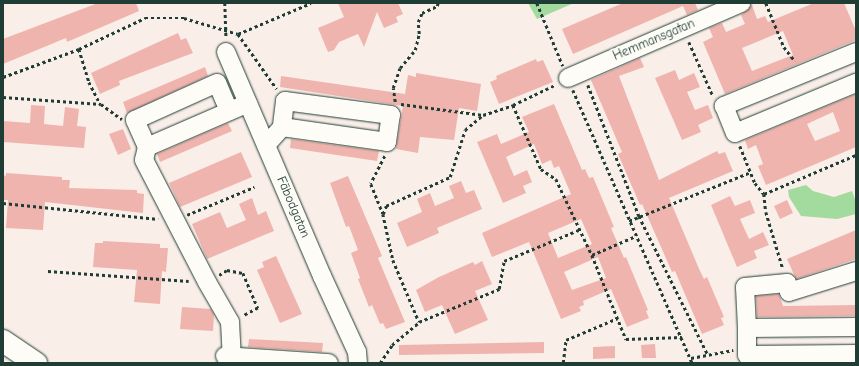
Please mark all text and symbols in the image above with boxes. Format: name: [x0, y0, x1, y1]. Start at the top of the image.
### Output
street label: Hemmansgatan: [611, 16, 697, 64]
street label: Fäbodgatan: [273, 174, 313, 240]

